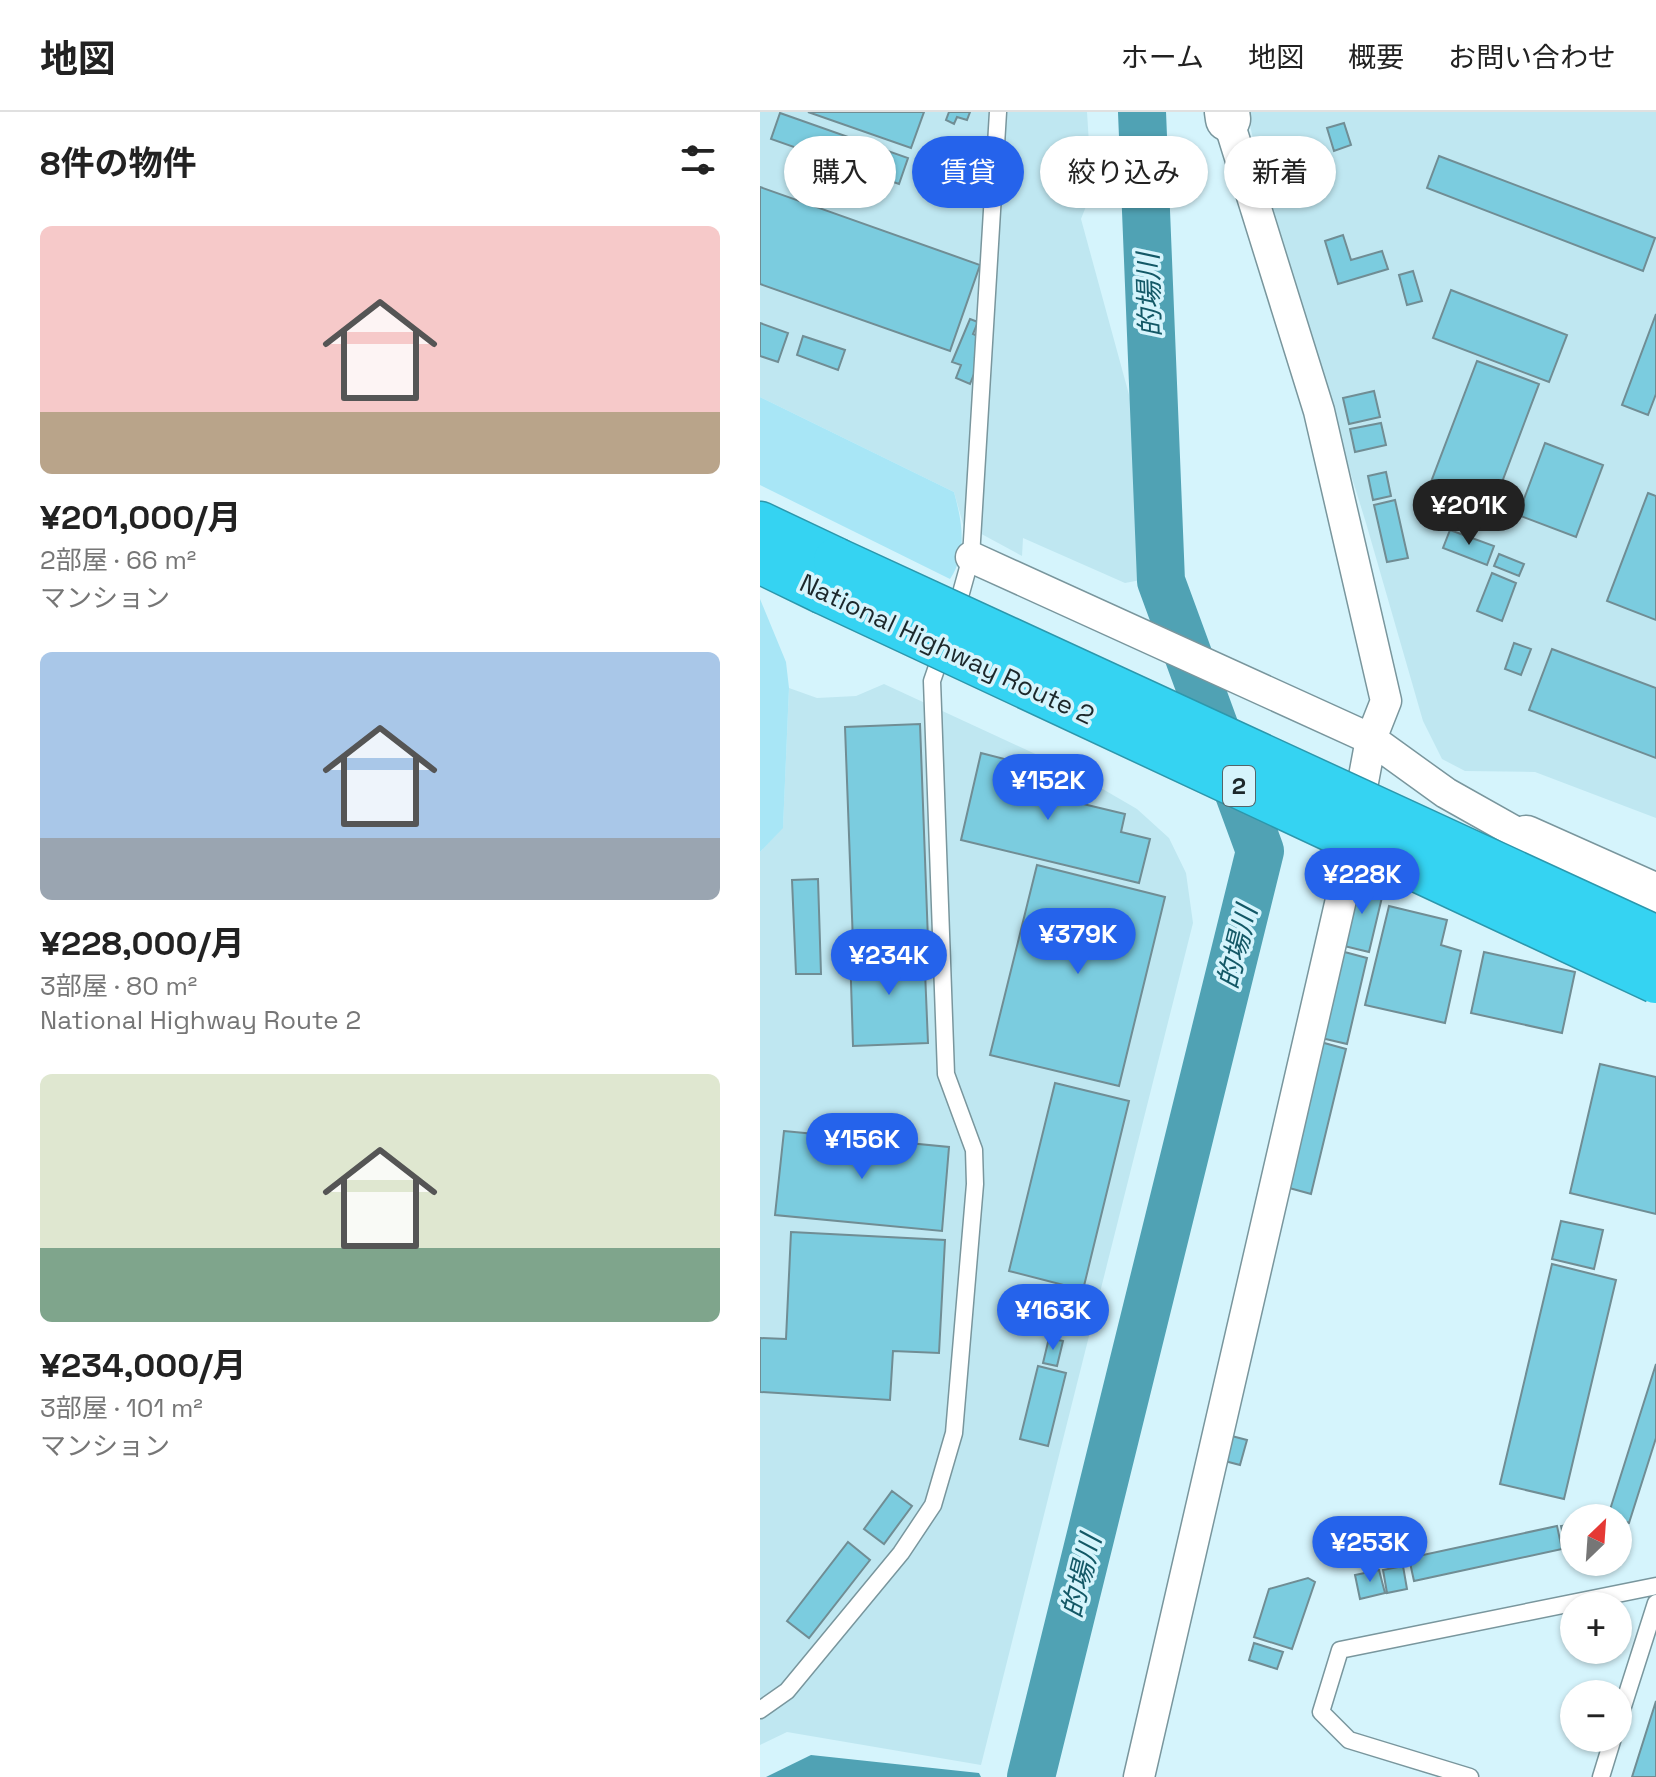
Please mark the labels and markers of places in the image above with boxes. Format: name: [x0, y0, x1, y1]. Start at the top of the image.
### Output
pin: ¥201K: [1413, 479, 1525, 547]
pin: ¥152K: [992, 754, 1104, 822]
pin: ¥228K: [1306, 848, 1418, 916]
pin: ¥379K: [1022, 908, 1134, 976]
pin: ¥234K: [833, 929, 945, 997]
pin: ¥156K: [806, 1113, 918, 1181]
pin: ¥163K: [997, 1284, 1109, 1352]
pin: ¥253K: [1314, 1516, 1426, 1584]

